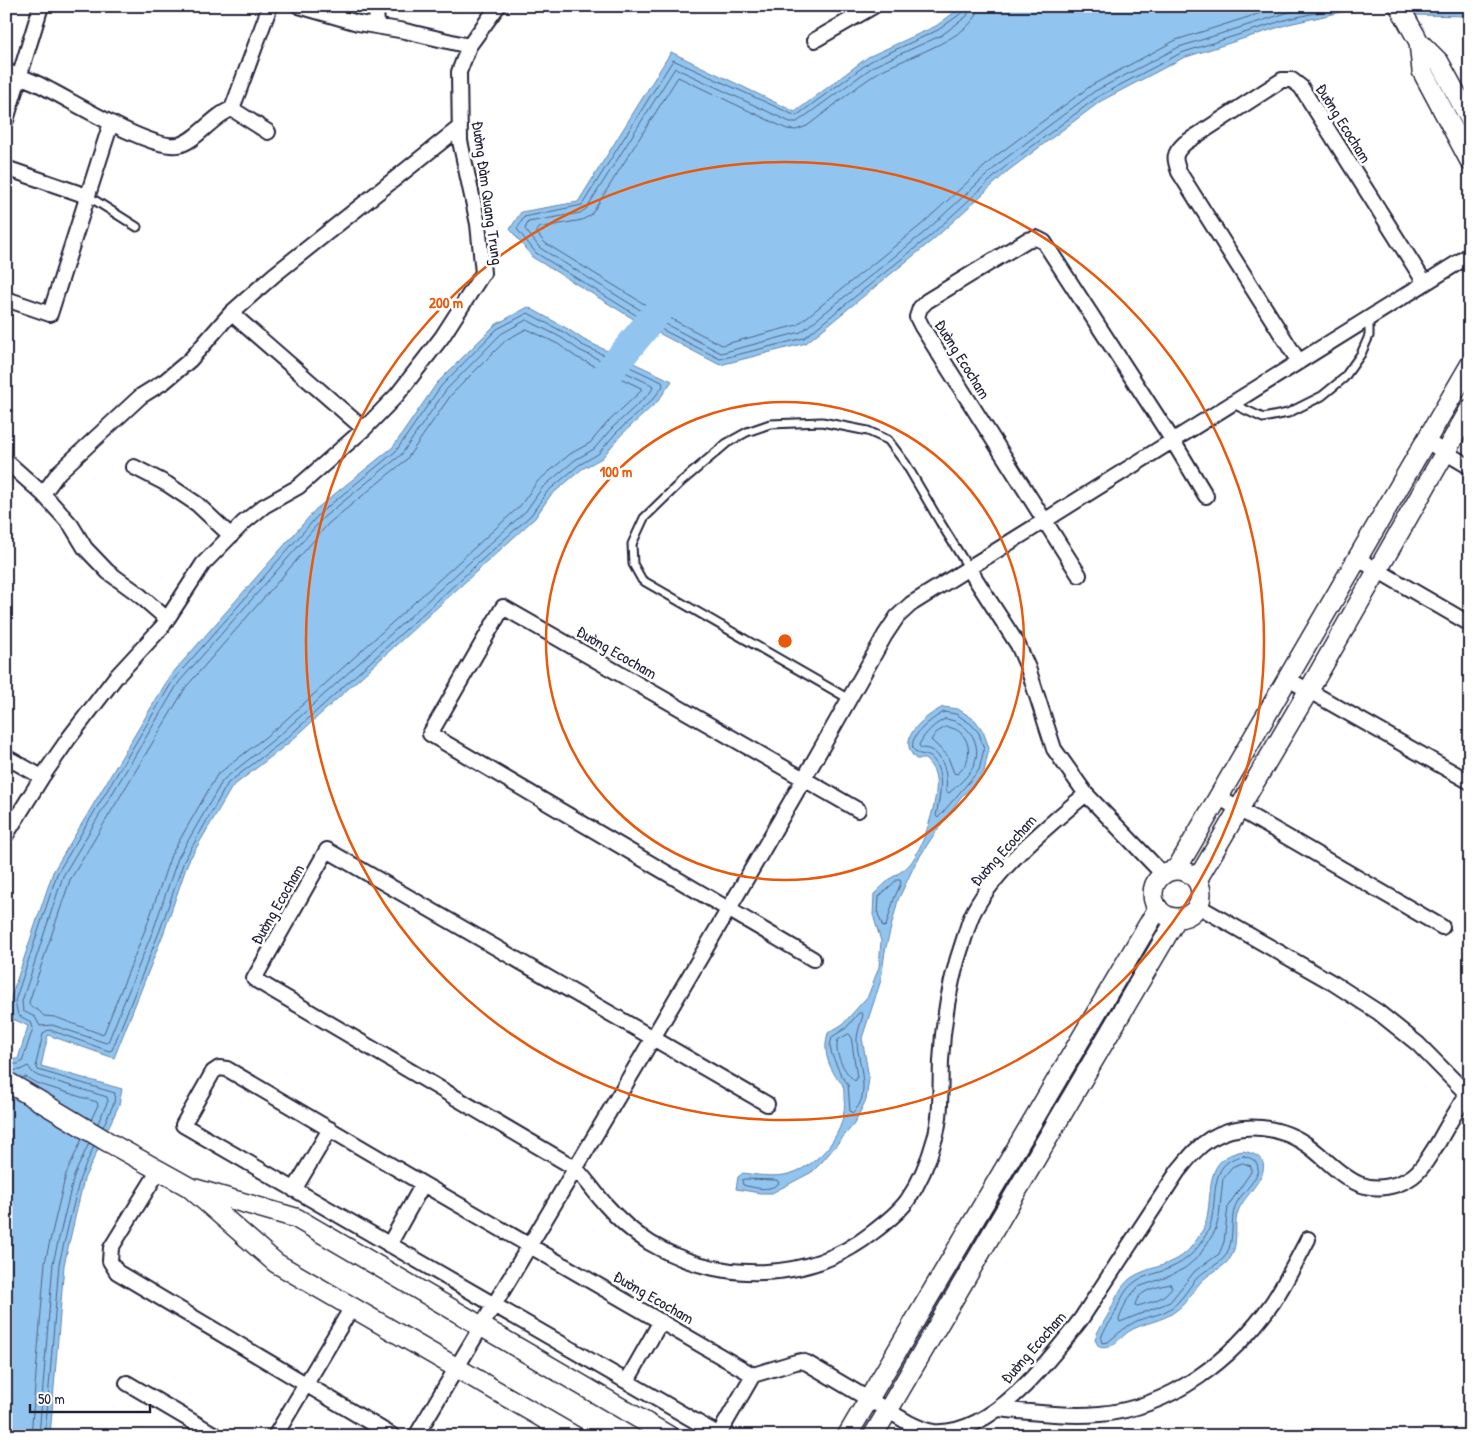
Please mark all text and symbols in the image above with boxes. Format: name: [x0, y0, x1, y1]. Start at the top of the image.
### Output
street label: Đường Ecocham: [1311, 79, 1377, 167]
street label: Đường Đàm Quang Trung: [467, 120, 509, 266]
text: 200 m: [429, 292, 463, 313]
street label: Đường Ecocham: [930, 315, 996, 403]
text: 100 m: [600, 461, 632, 482]
street label: Đường Ecocham: [573, 620, 661, 684]
centre of rings: [776, 632, 794, 650]
street label: Đường Ecocham: [965, 809, 1041, 891]
street label: Đường Ecocham: [245, 860, 309, 948]
street label: Đường Ecocham: [610, 1265, 698, 1329]
street label: Đường Ecocham: [995, 1306, 1071, 1388]
scale bar: [30, 1382, 150, 1414]
text: 50 m: [38, 1388, 65, 1409]

